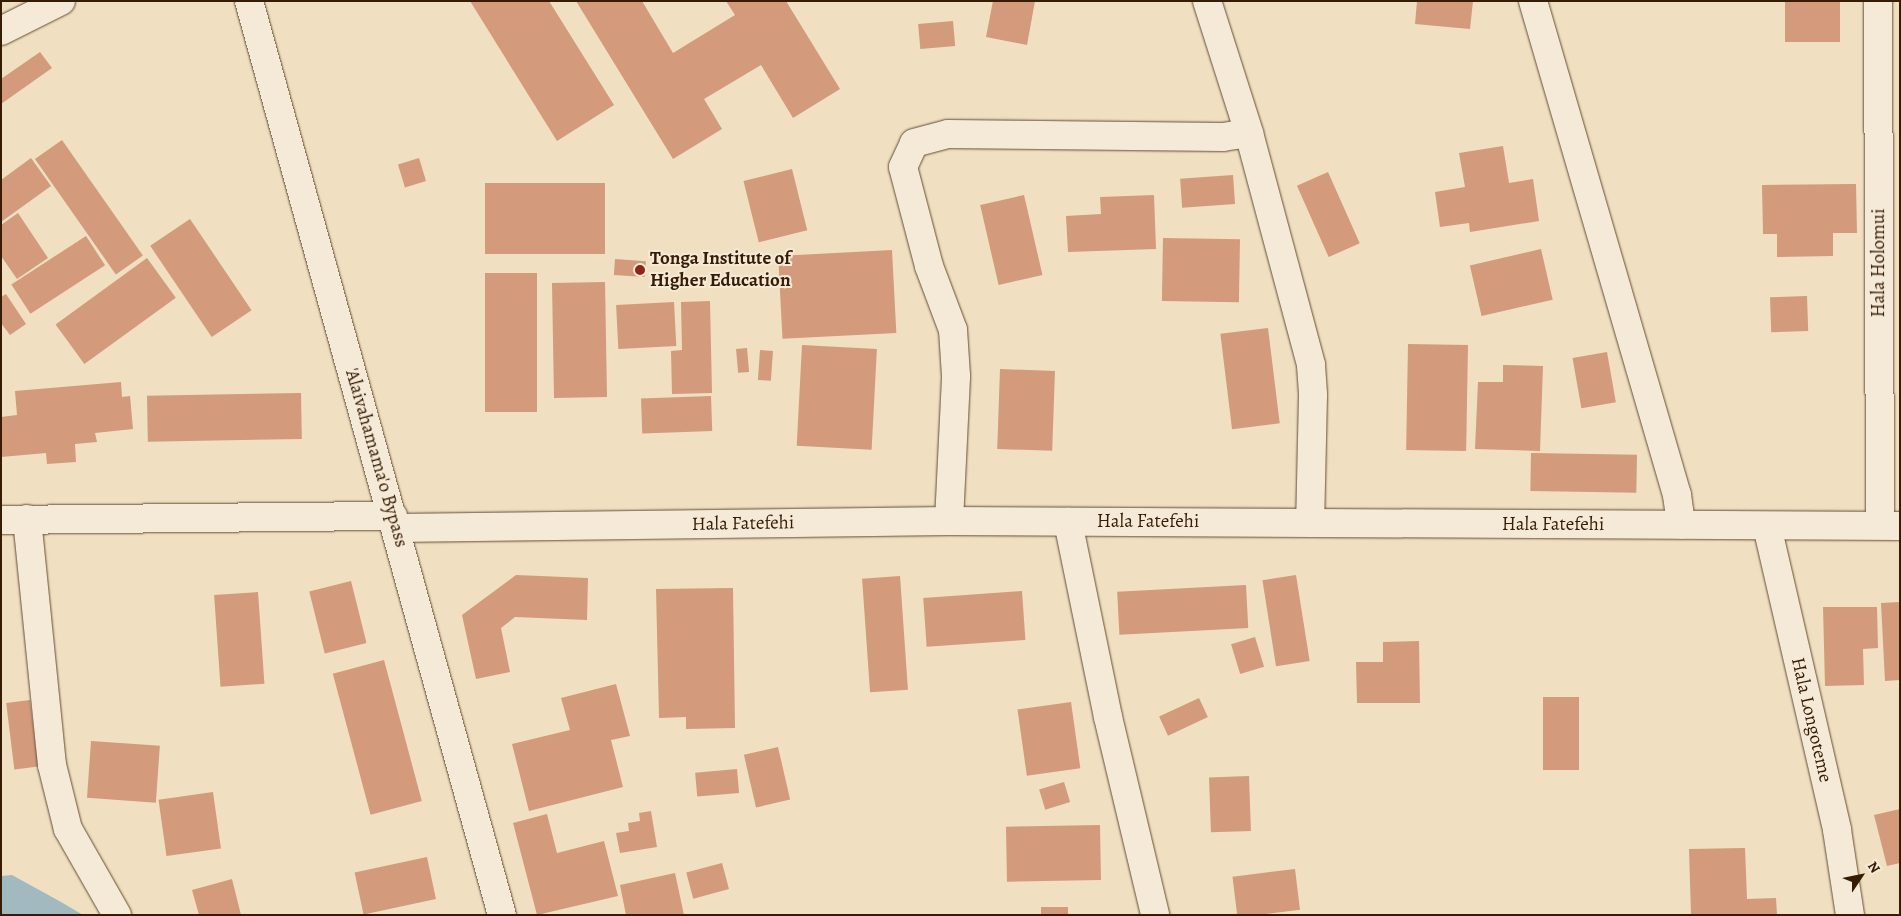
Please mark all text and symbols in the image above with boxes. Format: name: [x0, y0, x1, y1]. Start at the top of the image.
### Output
street label: Hala Holomui: [1868, 208, 1890, 318]
place label: Tonga Institute of Higher Education: [650, 248, 791, 292]
marker: Tonga Institute of Higher Education: [634, 264, 646, 276]
street label: 'Alaivahamama'o Bypass: [340, 366, 412, 550]
street label: Hala Fatefehi: [1097, 511, 1199, 533]
street label: Hala Fatefehi: [692, 512, 794, 536]
street label: Hala Fatefehi: [1502, 514, 1604, 536]
street label: Hala Longoteme: [1786, 655, 1836, 785]
north arrow: [1836, 851, 1886, 901]
text: N: [1863, 858, 1885, 877]

